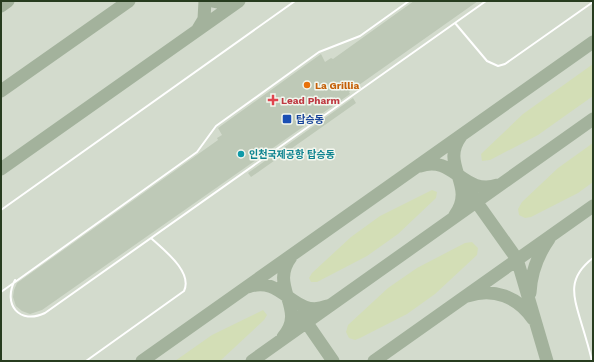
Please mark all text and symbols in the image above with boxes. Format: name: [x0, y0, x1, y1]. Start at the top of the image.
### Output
marker: La Grillia: [302, 80, 312, 90]
place label: La Grillia: [315, 80, 359, 91]
marker: Lead Pharm: [268, 95, 278, 105]
place label: Lead Pharm: [281, 95, 340, 106]
marker: 탑승동: [281, 113, 293, 125]
place label: 탑승동: [296, 114, 324, 125]
place label: 인천국제공항 탑승동: [249, 148, 335, 160]
marker: 인천국제공항 탑승동: [236, 149, 246, 159]

